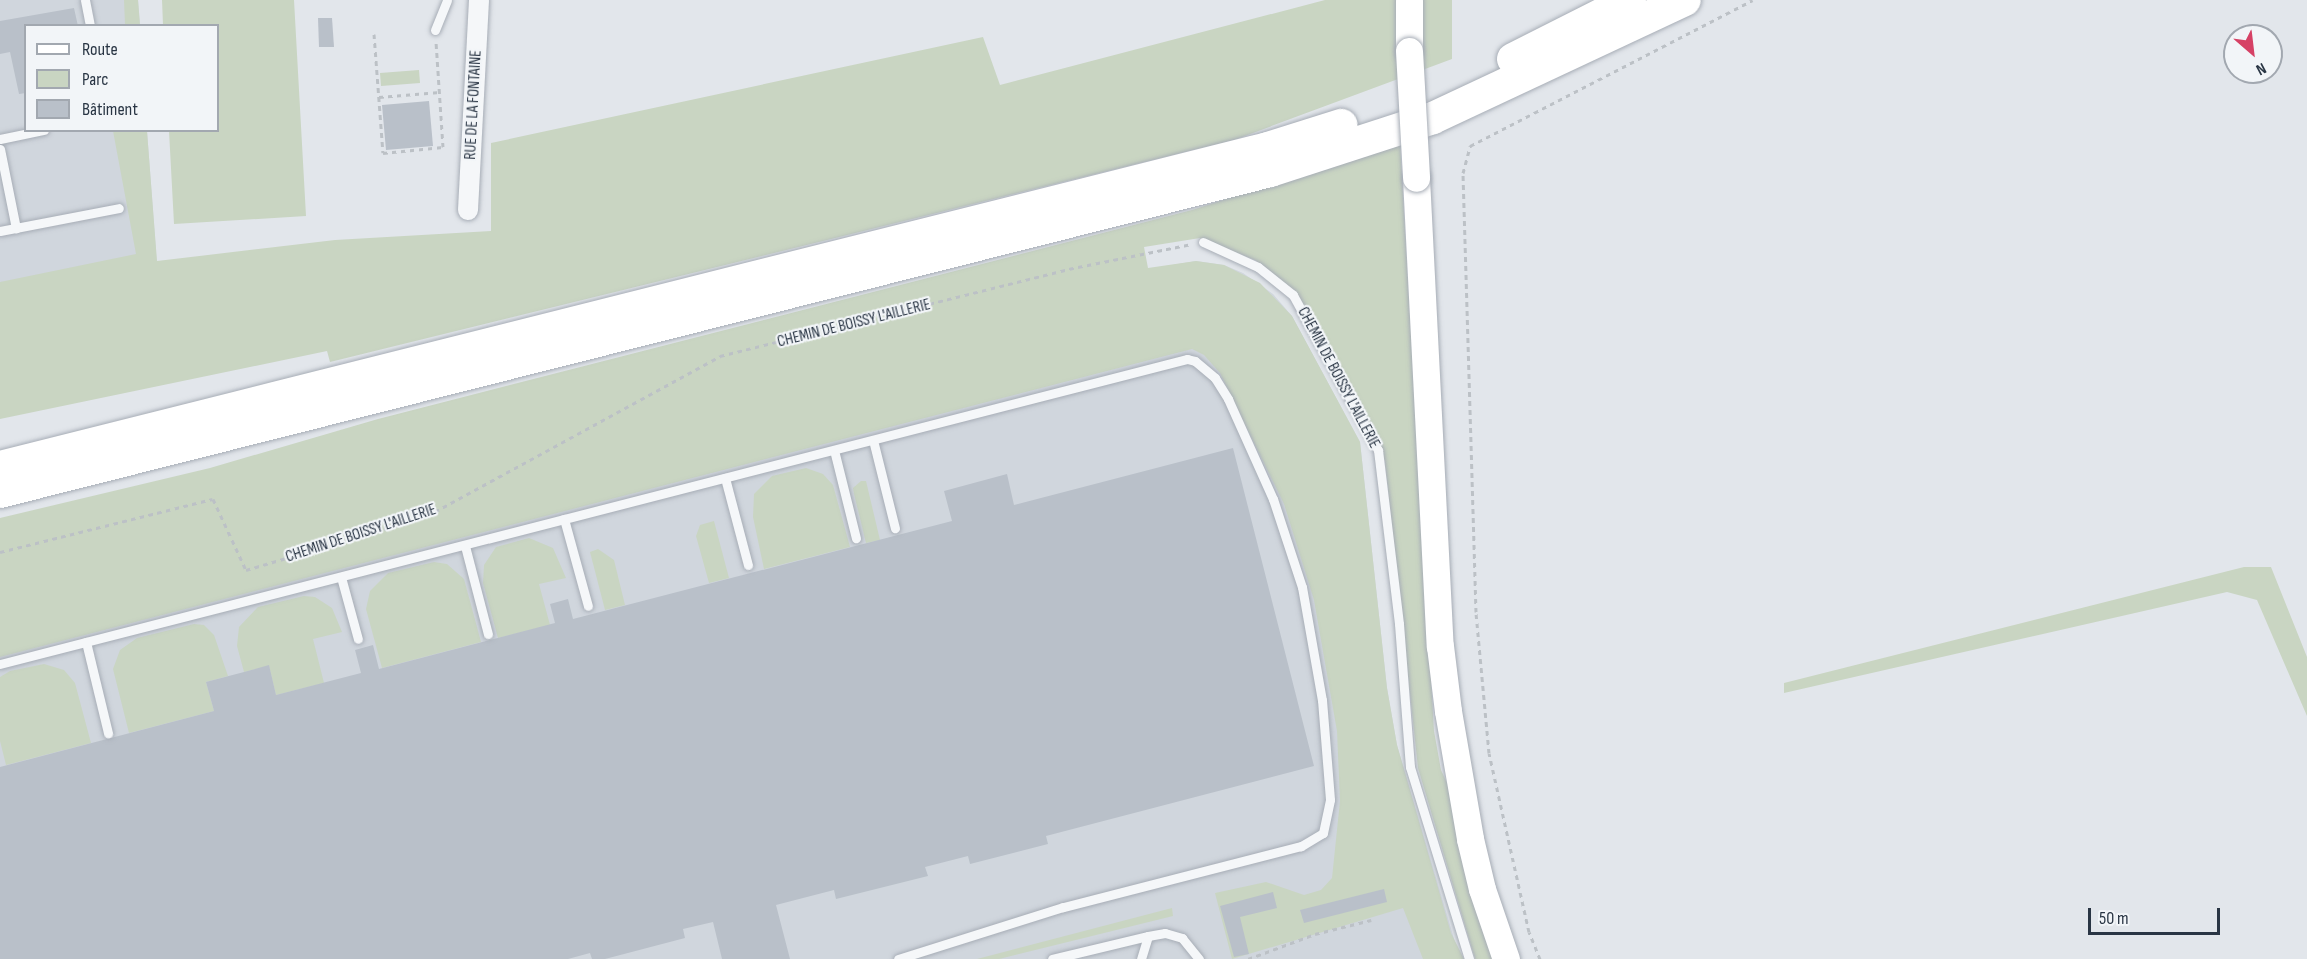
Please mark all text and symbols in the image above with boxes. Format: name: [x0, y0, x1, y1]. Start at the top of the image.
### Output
legend: [24, 24, 219, 132]
north arrow: [2223, 24, 2283, 84]
text: Route: [82, 39, 118, 60]
street label: RUE DE LA FONTAINE: [462, 50, 486, 160]
text: N: [2253, 58, 2269, 79]
text: Parc: [82, 69, 108, 90]
text: Bâtiment: [82, 99, 138, 120]
street label: CHEMIN DE BOISSY L'AILLERIE: [775, 296, 933, 352]
street label: CHEMIN DE BOISSY L'AILLERIE: [1293, 304, 1383, 452]
street label: CHEMIN DE BOISSY L'AILLERIE: [283, 501, 439, 567]
scale bar: [2091, 896, 2223, 934]
text: 50 m: [2099, 908, 2129, 929]

